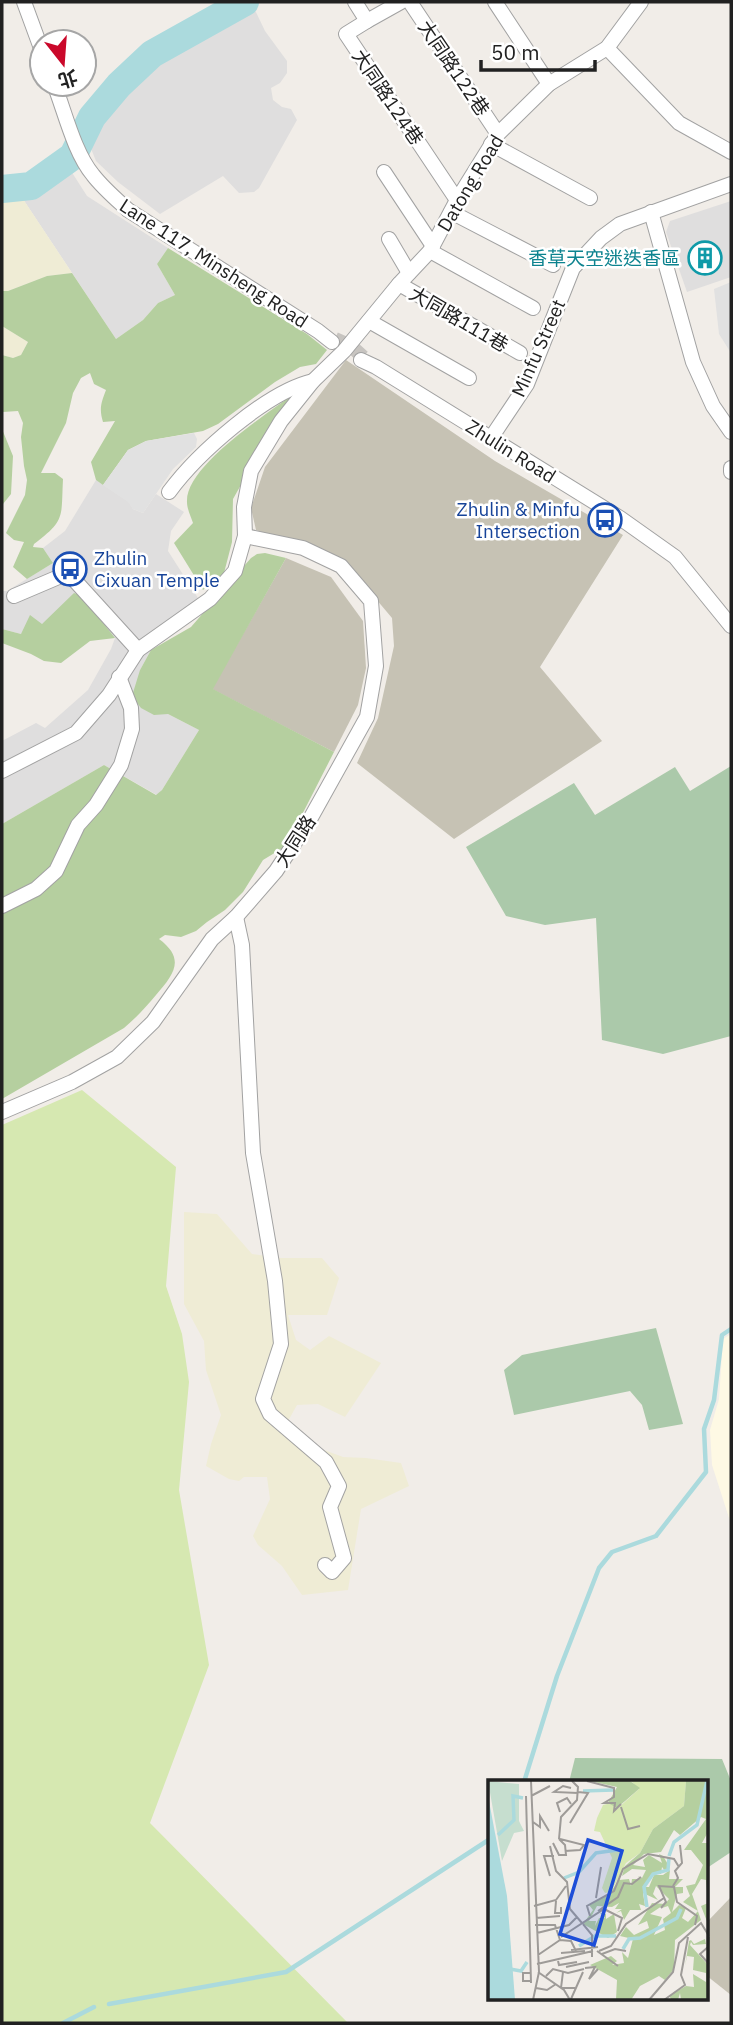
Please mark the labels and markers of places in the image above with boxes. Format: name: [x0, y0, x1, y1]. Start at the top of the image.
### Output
building icon: 香草天空迷迭香區: [686, 239, 724, 277]
place label: 香草天空迷迭香區: [528, 246, 680, 270]
place label: Zhulin & Minfu Intersection: [457, 497, 580, 543]
bus stop icon: Zhulin & Minfu Intersection: [586, 501, 624, 539]
place label: Zhulin Cixuan Temple: [94, 546, 220, 592]
bus stop icon: Zhulin Cixuan Temple: [51, 550, 89, 588]

